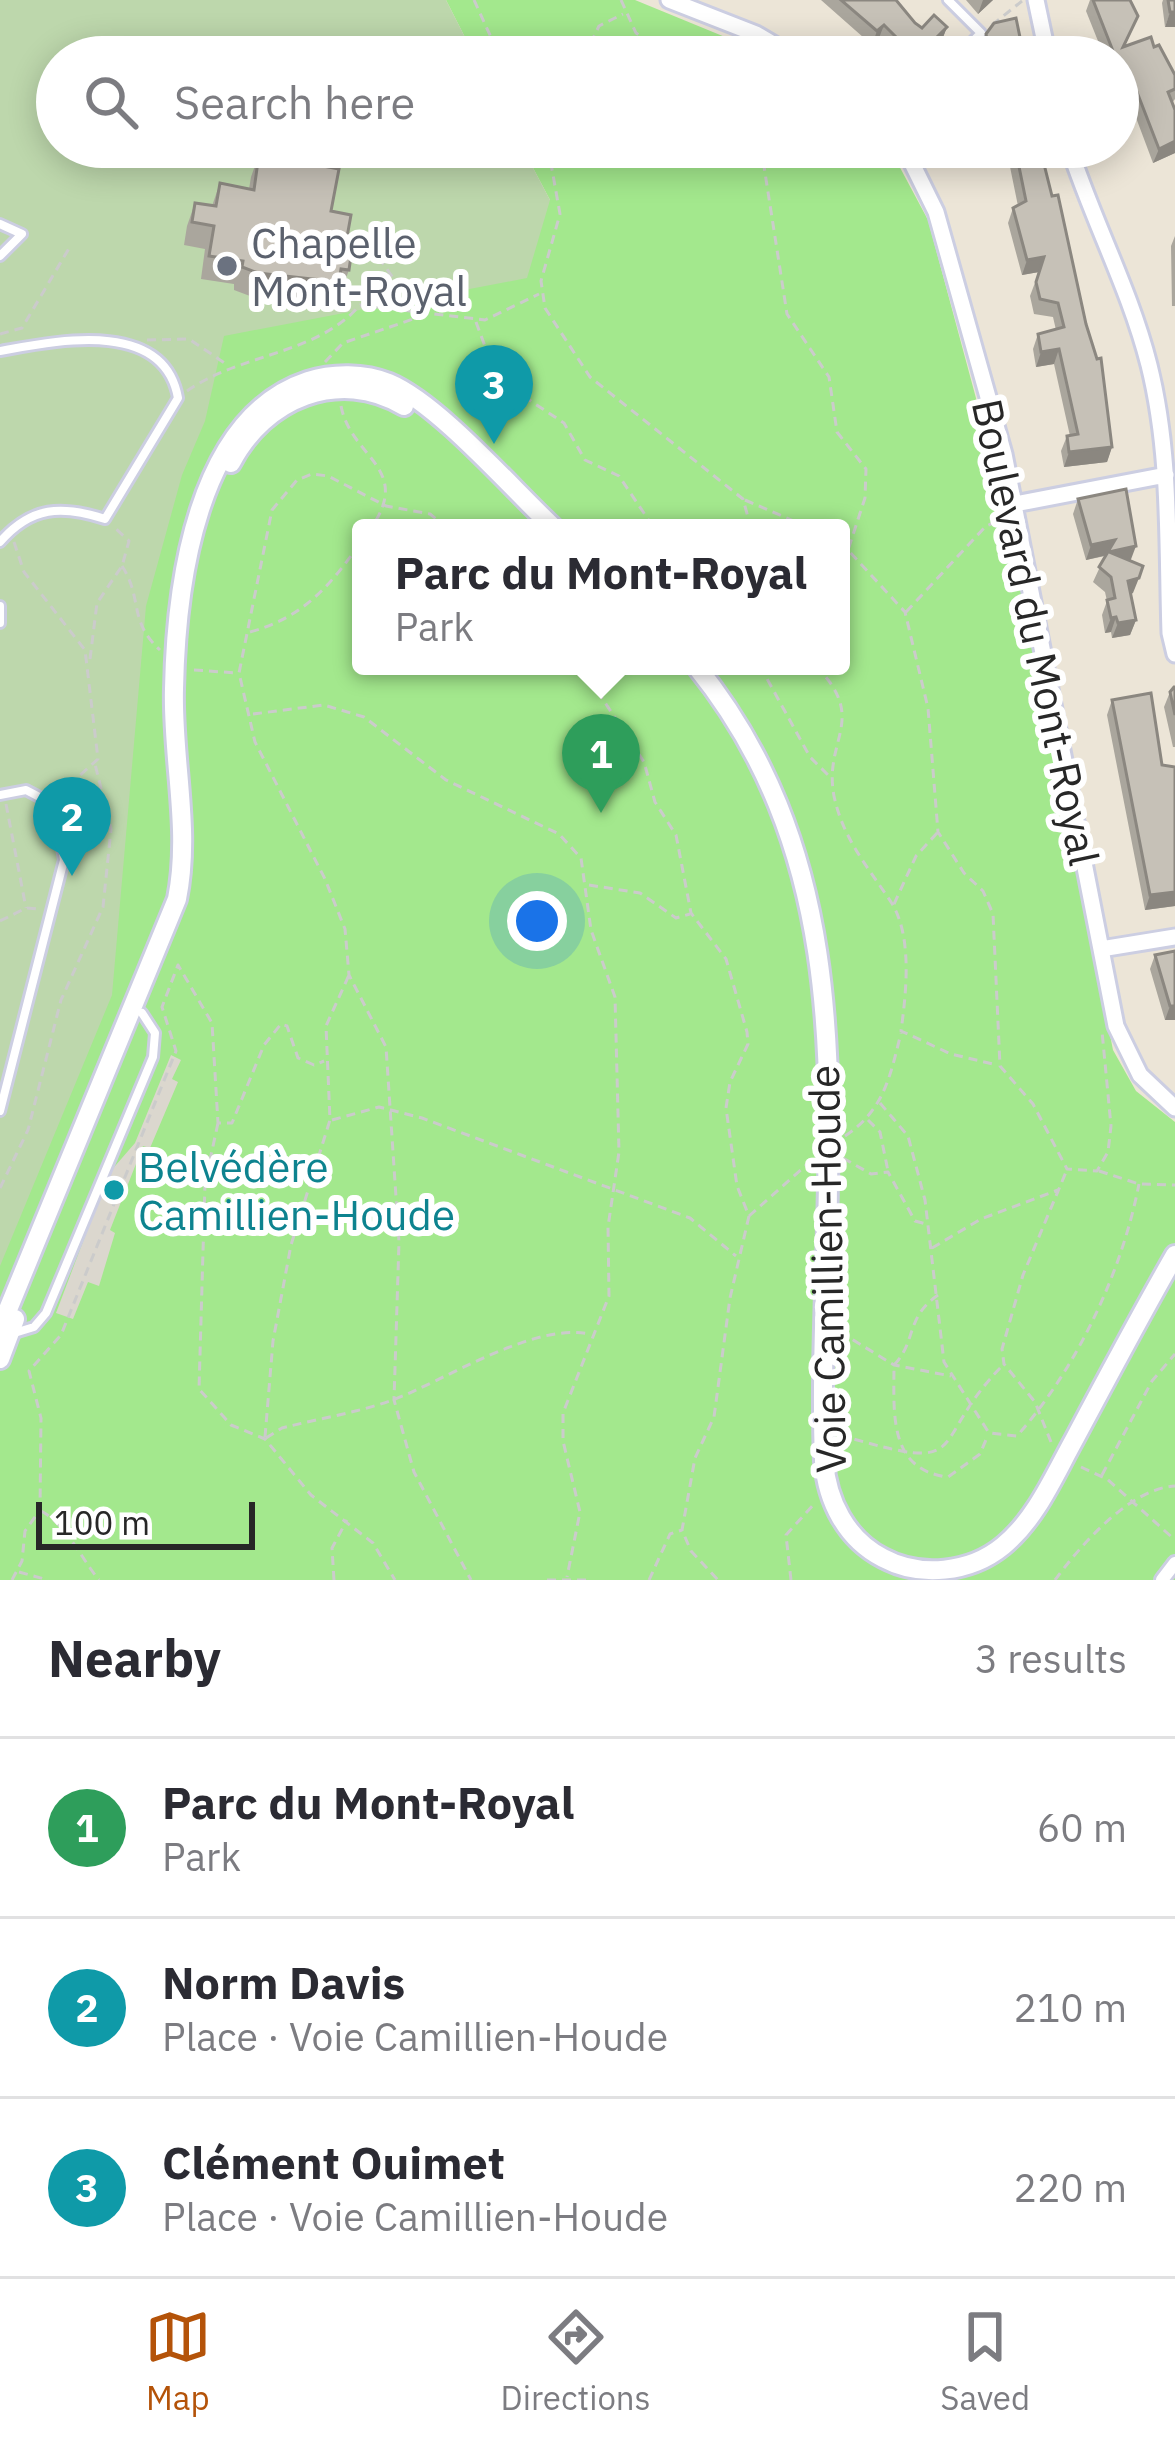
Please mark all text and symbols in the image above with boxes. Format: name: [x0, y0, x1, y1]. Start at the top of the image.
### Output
search box: [36, 36, 1139, 168]
icon: search: [78, 69, 144, 135]
text: Search here: [174, 73, 415, 131]
place label: Chapelle Mont-Royal: [251, 215, 467, 318]
marker: Chapelle Mont-Royal: [214, 253, 240, 279]
pin: 3: [455, 345, 533, 444]
street label: Boulevard du Mont-Royal: [960, 394, 1112, 870]
popup: [352, 519, 850, 675]
text: Parc du Mont-Royal: [395, 543, 807, 601]
text: Park: [395, 601, 474, 652]
pin: 1: [562, 714, 640, 813]
pin: 2: [33, 777, 111, 876]
your location: [507, 891, 567, 951]
street label: Voie Camillien-Houde: [796, 1064, 858, 1474]
place label: Belvédère Camillien-Houde: [138, 1139, 455, 1242]
marker: Belvédère Camillien-Houde: [101, 1177, 127, 1203]
scale bar: [36, 1496, 255, 1549]
text: 100 m: [54, 1501, 150, 1544]
text: Nearby: [48, 1625, 221, 1691]
text: 3 results: [975, 1633, 1127, 1684]
text: Parc du Mont-Royal: [162, 1773, 574, 1831]
text: 1: [75, 1802, 99, 1853]
text: 60 m: [1037, 1802, 1127, 1853]
text: Park: [162, 1831, 241, 1882]
text: Norm Davis: [162, 1953, 405, 2011]
text: 2: [75, 1982, 99, 2033]
text: 210 m: [1014, 1982, 1127, 2033]
text: Place · Voie Camillien-Houde: [162, 2011, 668, 2062]
text: Clément Ouimet: [162, 2133, 505, 2191]
text: 3: [75, 2162, 99, 2213]
text: 220 m: [1014, 2162, 1127, 2213]
text: Place · Voie Camillien-Houde: [162, 2191, 668, 2242]
tab: Map: [145, 2304, 211, 2419]
tab: Directions: [501, 2304, 651, 2419]
tab: Saved: [940, 2304, 1030, 2419]

